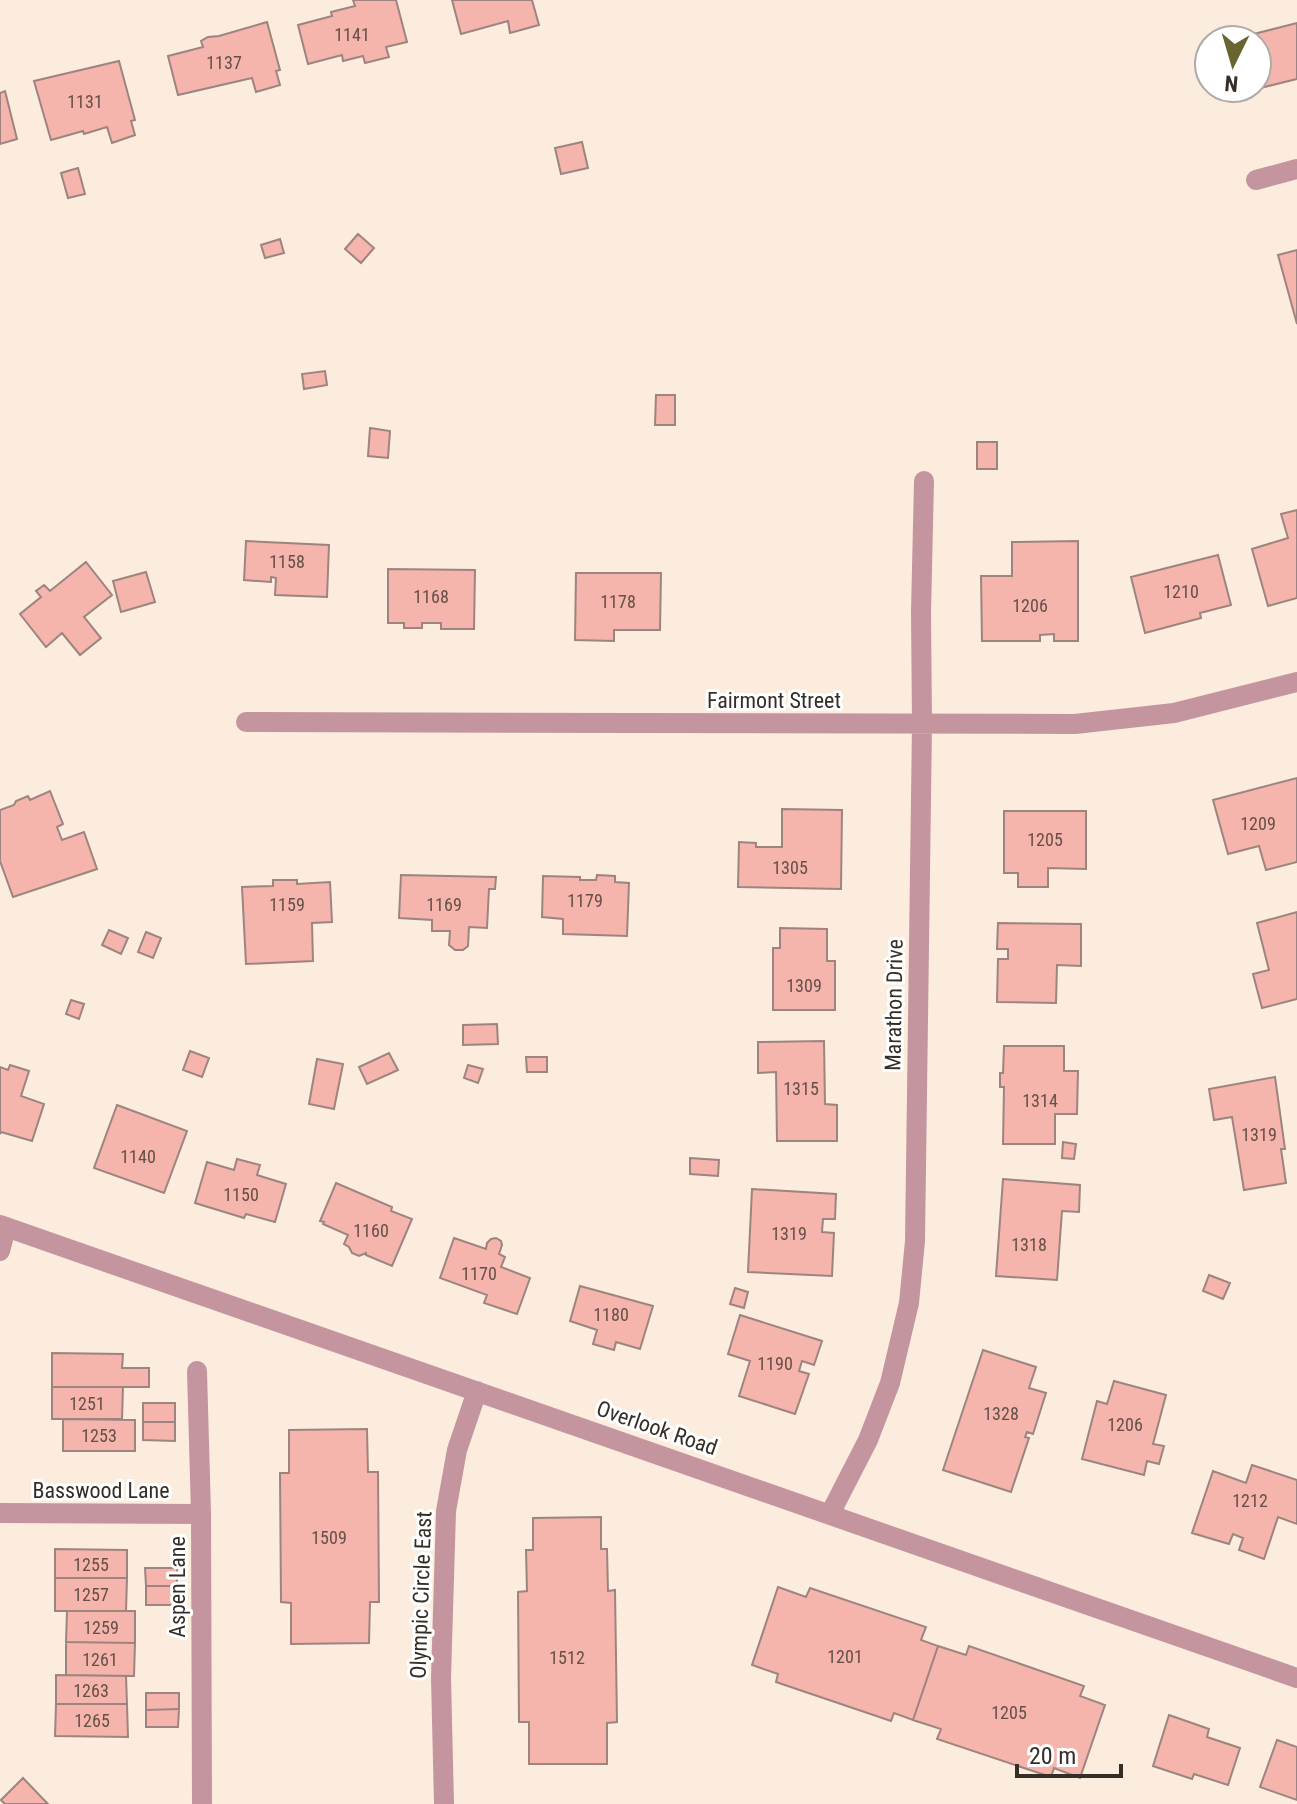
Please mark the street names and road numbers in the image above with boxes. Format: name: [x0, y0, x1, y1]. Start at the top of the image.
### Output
street label: Fairmont Street: [707, 688, 841, 713]
street label: Marathon Drive: [880, 939, 908, 1071]
street label: Overlook Road: [593, 1396, 721, 1460]
street label: Basswood Lane: [33, 1478, 169, 1503]
street label: Olympic Circle East: [406, 1511, 436, 1679]
street label: Aspen Lane: [165, 1536, 190, 1638]

